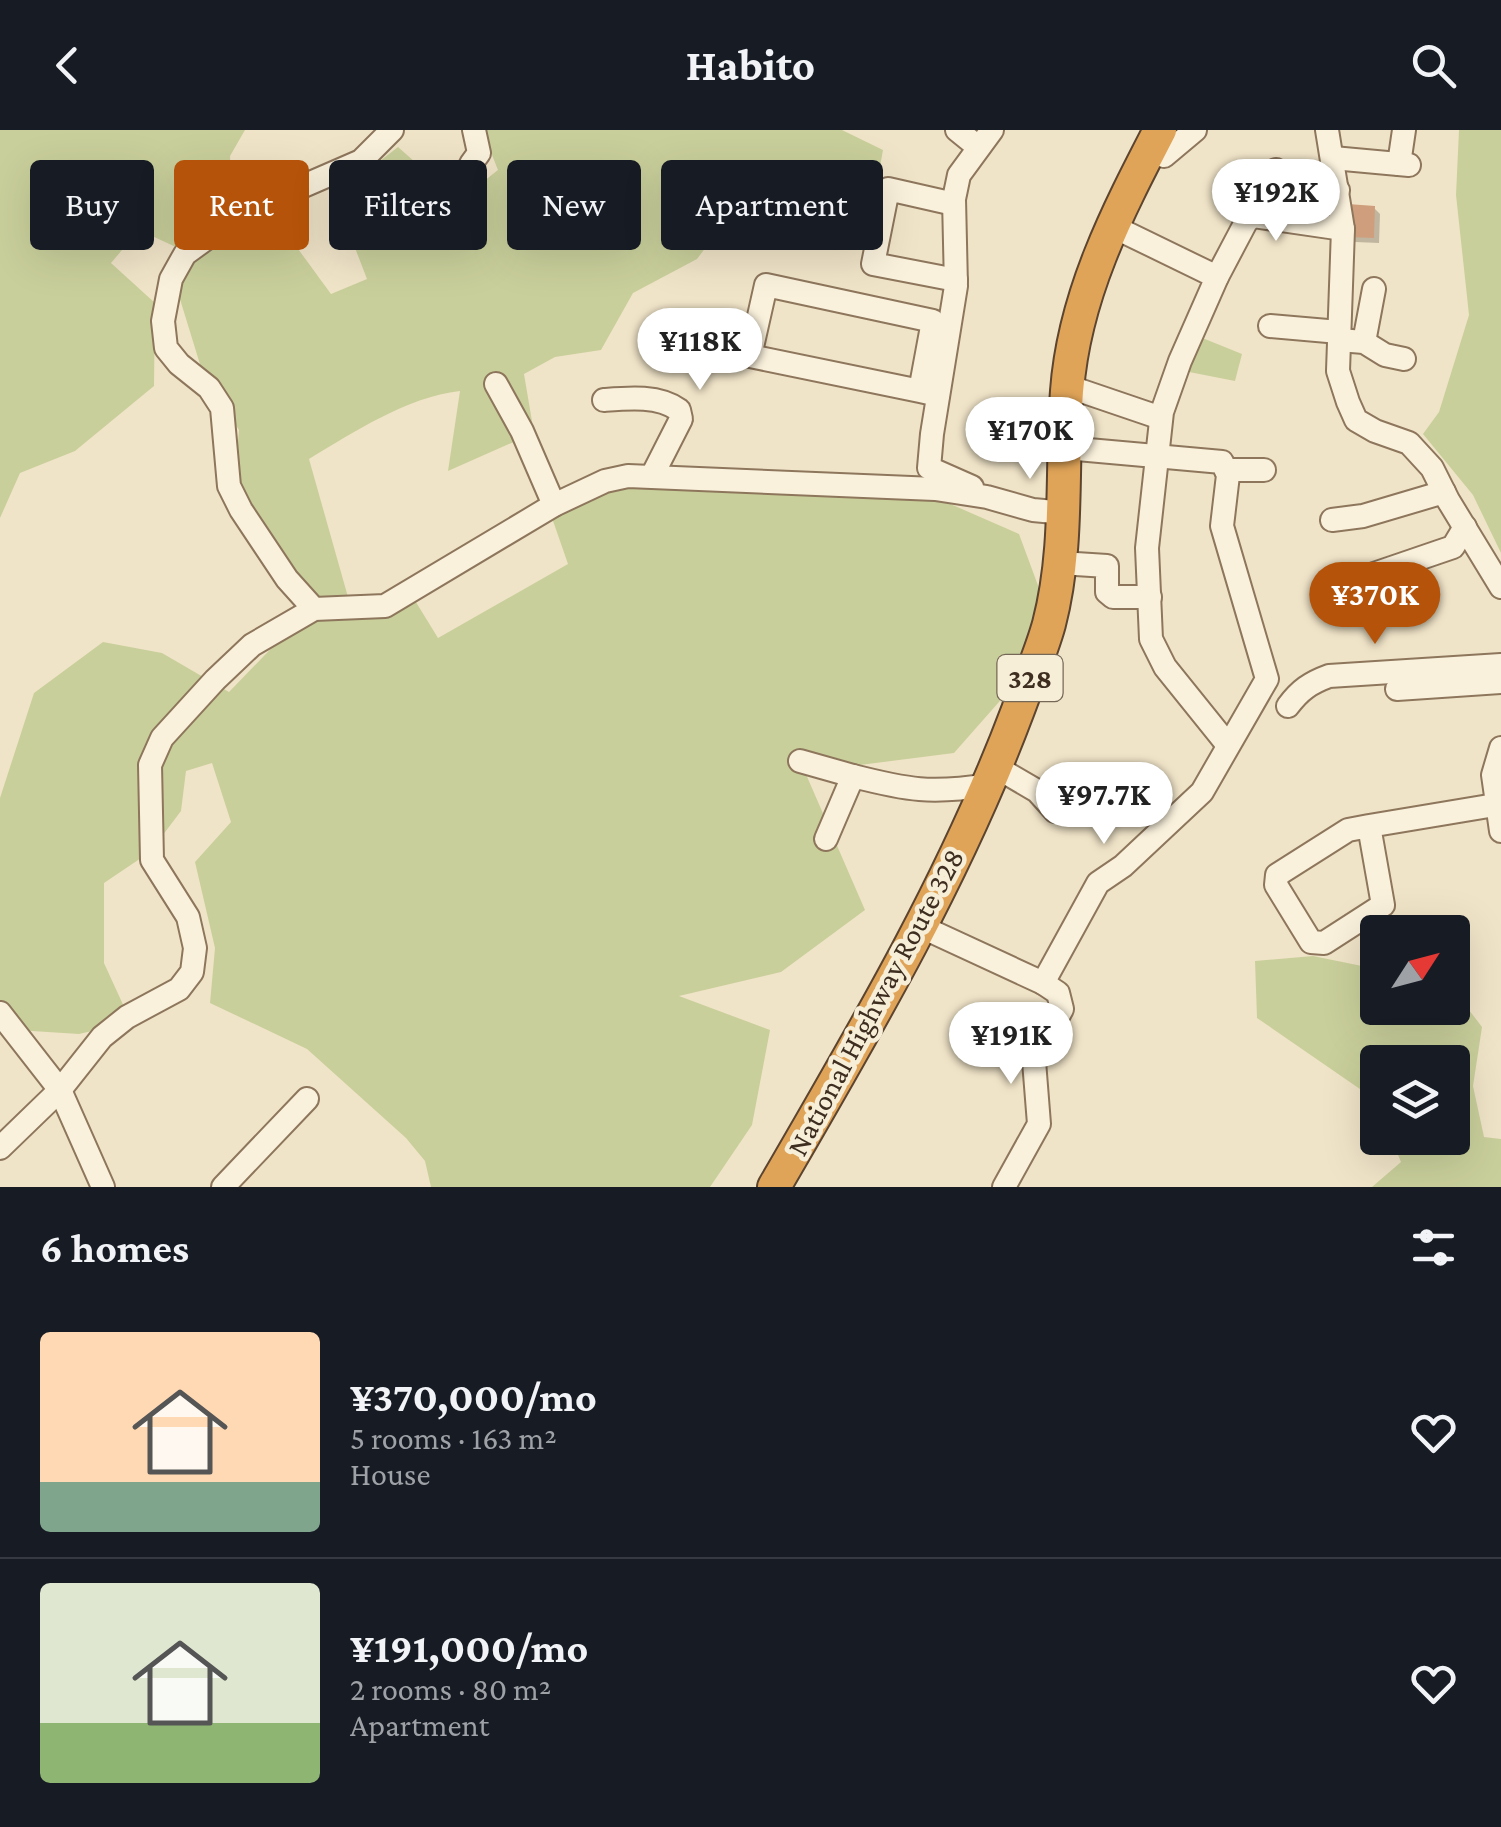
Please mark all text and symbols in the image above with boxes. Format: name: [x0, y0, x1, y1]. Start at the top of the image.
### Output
icon: back: [40, 38, 95, 93]
icon: search: [1406, 38, 1461, 93]
text: Habito: [686, 40, 815, 90]
pin: ¥192K: [1206, 159, 1346, 244]
chip: Buy: [30, 160, 154, 250]
chip: Rent: [174, 160, 309, 250]
chip: Filters: [329, 160, 487, 250]
chip: New: [507, 160, 641, 250]
chip: Apartment: [661, 160, 883, 250]
text: ¥192K: [1234, 173, 1318, 209]
pin: ¥118K: [630, 308, 770, 393]
text: ¥118K: [659, 322, 741, 358]
pin: ¥170K: [960, 397, 1100, 482]
text: ¥170K: [987, 411, 1073, 447]
pin: ¥370K: [1305, 562, 1445, 647]
text: ¥370K: [1331, 576, 1419, 612]
road number: 328: [998, 655, 1062, 701]
pin: ¥97.7K: [1023, 762, 1185, 847]
text: ¥97.7K: [1058, 776, 1150, 812]
street label: National Highway Route 328: [780, 843, 971, 1162]
north arrow: [1360, 915, 1470, 1025]
map controls: [1360, 915, 1470, 1155]
pin: ¥191K: [941, 1002, 1081, 1087]
text: ¥191K: [971, 1016, 1051, 1052]
button: layers: [1360, 1045, 1470, 1155]
icon: filters: [1406, 1220, 1461, 1275]
text: 6 homes: [40, 1224, 189, 1271]
icon: home: [120, 1372, 240, 1492]
text: ¥370,000/mo: [350, 1373, 597, 1420]
icon: heart: [1406, 1405, 1461, 1460]
text: 5 rooms · 163 m²: [350, 1420, 557, 1456]
text: House: [350, 1456, 430, 1492]
icon: home: [120, 1623, 240, 1743]
text: ¥191,000/mo: [350, 1624, 588, 1671]
icon: heart: [1406, 1656, 1461, 1711]
text: 2 rooms · 80 m²: [350, 1671, 551, 1707]
text: Apartment: [350, 1707, 489, 1743]

